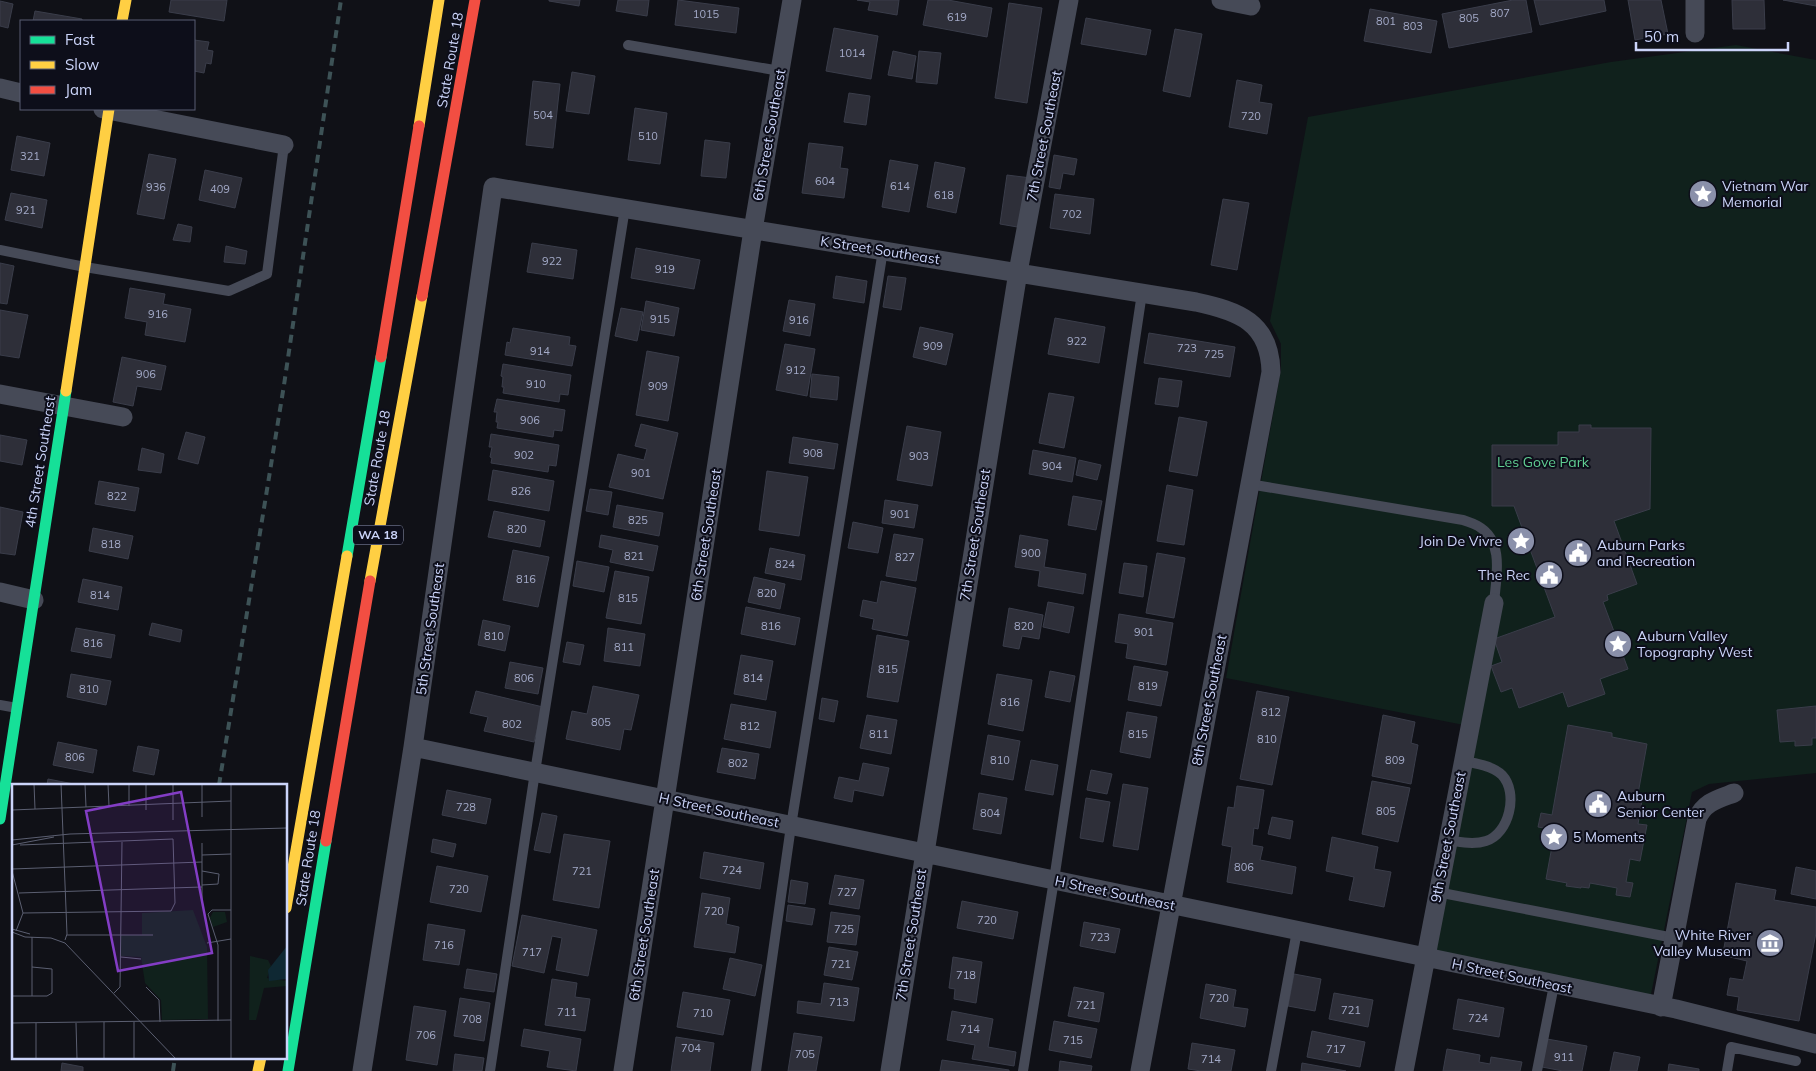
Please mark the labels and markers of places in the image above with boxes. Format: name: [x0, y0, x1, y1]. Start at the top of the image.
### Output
place label: Vietnam War Memorial: [1722, 177, 1809, 211]
place icon: Vietnam War Memorial: [1688, 179, 1718, 209]
place icon: Join De Vivre: [1506, 526, 1536, 556]
place label: Join De Vivre: [1419, 532, 1502, 550]
place label: Auburn Parks and Recreation: [1597, 536, 1695, 570]
public building icon: Auburn Parks and Recreation: [1563, 538, 1593, 568]
public building icon: The Rec: [1534, 560, 1564, 590]
place label: The Rec: [1478, 566, 1530, 584]
place label: Auburn Valley Topography West: [1637, 627, 1752, 661]
place icon: Auburn Valley Topography West: [1603, 629, 1633, 659]
place label: Auburn Senior Center: [1617, 787, 1705, 821]
public building icon: Auburn Senior Center: [1583, 789, 1613, 819]
place icon: 5 Moments: [1539, 822, 1569, 852]
place label: 5 Moments: [1573, 828, 1645, 846]
place label: White River Valley Museum: [1653, 926, 1752, 960]
museum icon: White River Valley Museum: [1755, 928, 1785, 958]

